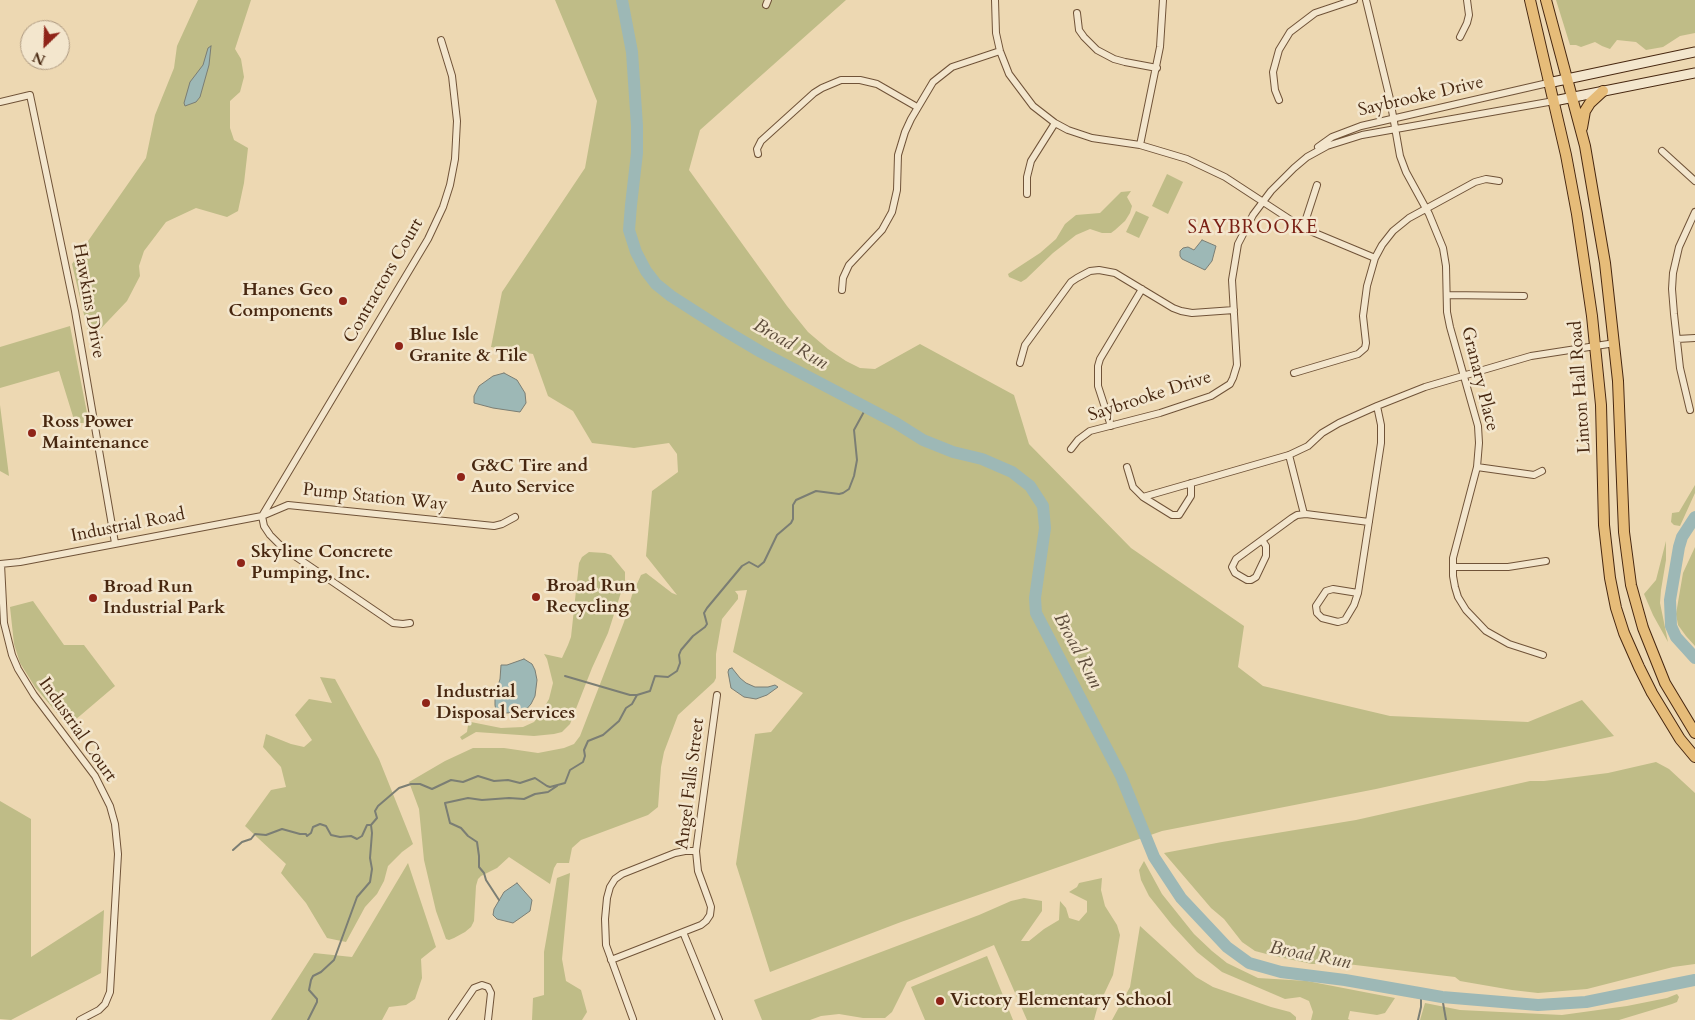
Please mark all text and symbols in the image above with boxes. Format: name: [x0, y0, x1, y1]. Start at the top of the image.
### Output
north arrow: [20, 20, 70, 70]
text: N: [30, 47, 49, 69]
street label: Saybrooke Drive: [1356, 72, 1486, 122]
street label: Contractors Court: [340, 215, 428, 347]
district label: SAYBROOKE: [1186, 218, 1320, 240]
street label: Hawkins Drive: [67, 242, 109, 360]
place label: Hanes Geo Components: [229, 280, 333, 322]
marker: Hanes Geo Components: [337, 295, 349, 307]
water label: Broad Run: [749, 315, 831, 375]
street label: Linton Hall Road: [1566, 320, 1596, 454]
place label: Blue Isle Granite & Tile: [409, 325, 528, 368]
street label: Granary Place: [1456, 325, 1502, 433]
marker: Blue Isle Granite & Tile: [393, 340, 405, 352]
street label: Saybrooke Drive: [1086, 367, 1214, 427]
place label: Ross Power Maintenance: [42, 412, 149, 454]
marker: Ross Power Maintenance: [26, 427, 38, 439]
place label: G&C Tire and Auto Service: [471, 456, 588, 498]
marker: G&C Tire and Auto Service: [455, 471, 467, 483]
street label: Pump Station Way: [302, 480, 448, 516]
street label: Industrial Road: [69, 504, 187, 548]
place label: Skyline Concrete Pumping, Inc.: [251, 542, 393, 584]
marker: Skyline Concrete Pumping, Inc.: [235, 557, 247, 569]
place label: Broad Run Recycling: [546, 576, 636, 618]
place label: Broad Run Industrial Park: [103, 577, 225, 620]
marker: Broad Run Recycling: [530, 591, 542, 603]
marker: Broad Run Industrial Park: [87, 592, 99, 604]
water label: Broad Run: [1048, 609, 1106, 693]
street label: Industrial Court: [33, 674, 121, 786]
place label: Industrial Disposal Services: [436, 682, 575, 724]
marker: Industrial Disposal Services: [420, 697, 432, 709]
street label: Angel Falls Street: [672, 717, 710, 851]
water label: Broad Run: [1267, 937, 1353, 975]
place label: Victory Elementary School: [950, 990, 1172, 1012]
marker: Victory Elementary School: [934, 995, 946, 1007]

